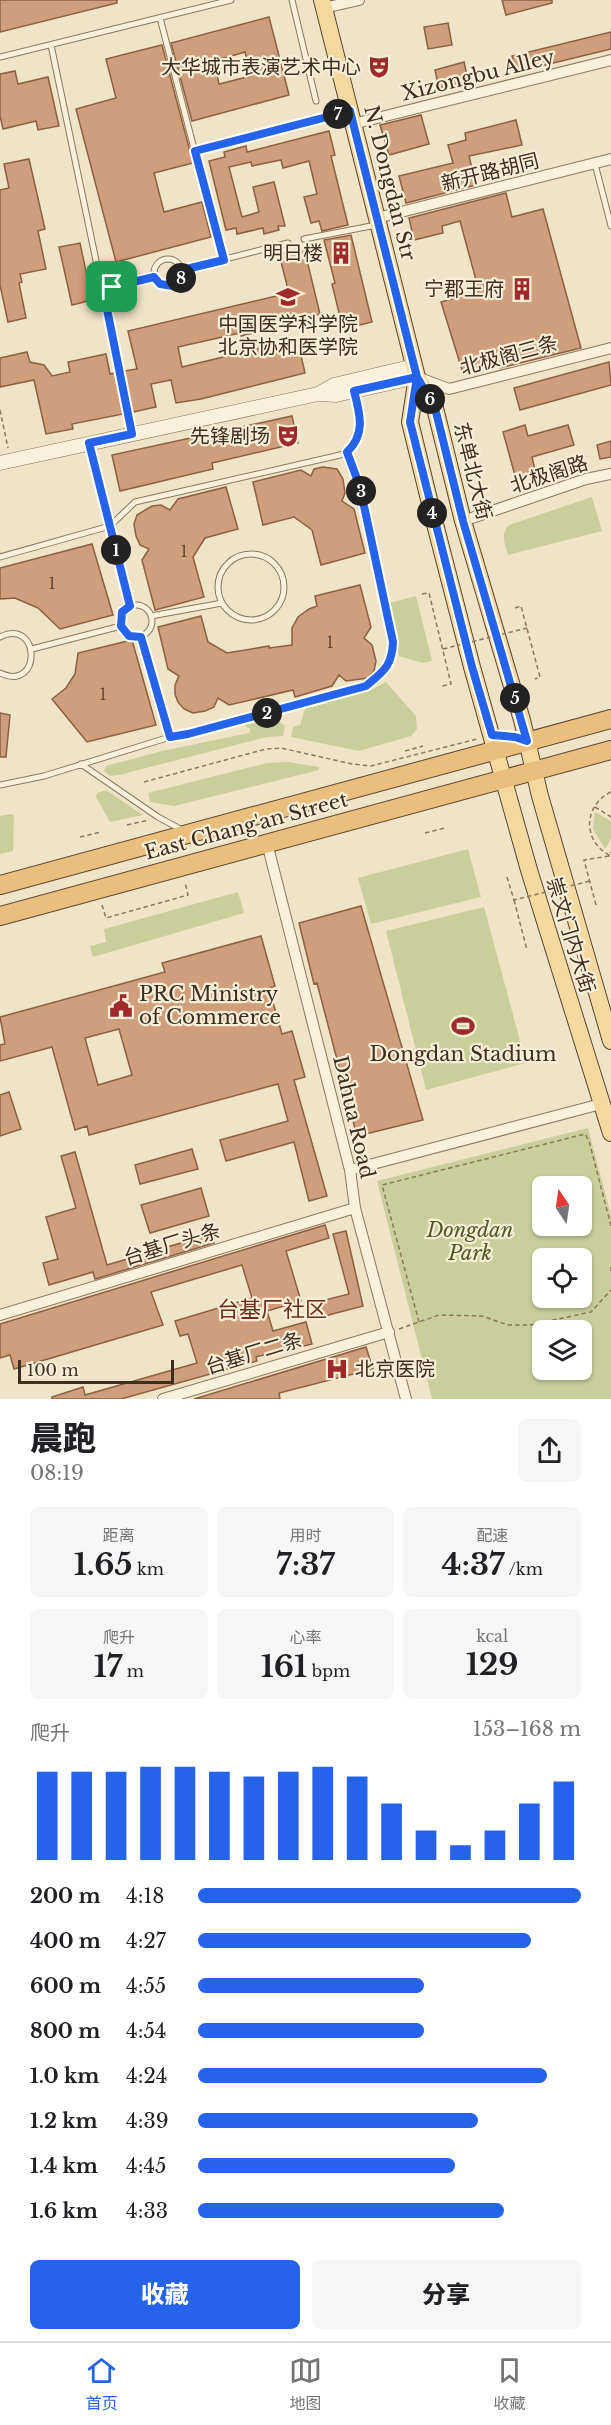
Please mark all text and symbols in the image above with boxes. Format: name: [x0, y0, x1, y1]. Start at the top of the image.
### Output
street label: Xizongbu Alley: [399, 44, 557, 106]
theatre icon: 大华城市表演艺术中心: [366, 54, 392, 80]
place label: 大华城市表演艺术中心: [161, 55, 361, 79]
pin: 7: [323, 99, 353, 129]
street label: N. Dongdan Str: [359, 103, 421, 264]
text: 7: [334, 104, 342, 124]
street label: 新开路胡同: [439, 148, 541, 196]
building icon: 明日楼: [328, 240, 354, 266]
place label: 明日楼: [263, 241, 323, 265]
pin: [86, 261, 137, 312]
pin: 8: [166, 263, 196, 293]
text: 8: [176, 268, 186, 288]
icon: arrive: [95, 270, 128, 303]
building icon: 宁郡王府: [509, 276, 535, 302]
place label: 宁郡王府: [424, 277, 504, 301]
school or university icon: 中国医学科学院 北京协和医学院: [275, 284, 301, 310]
place label: 中国医学科学院 北京协和医学院: [218, 312, 358, 359]
street label: 北极阁三条: [458, 330, 560, 380]
pin: 6: [415, 384, 445, 414]
text: 6: [425, 389, 435, 409]
street label: 东单北大街: [449, 420, 497, 522]
theatre icon: 先锋剧场: [275, 423, 301, 449]
place label: 先锋剧场: [190, 424, 270, 448]
street label: 北极阁路: [507, 450, 591, 498]
pin: 3: [346, 476, 376, 506]
text: 3: [356, 481, 366, 501]
pin: 4: [417, 498, 447, 528]
text: 4: [427, 503, 437, 523]
pin: 1: [101, 535, 131, 565]
text: 1: [113, 540, 119, 560]
house number: 1: [180, 541, 188, 561]
house number: 1: [48, 573, 56, 593]
house number: 1: [326, 632, 334, 652]
pin: 5: [500, 683, 530, 713]
house number: 1: [99, 684, 107, 704]
text: 5: [510, 688, 520, 708]
pin: 2: [252, 698, 282, 728]
text: 2: [262, 703, 272, 723]
street label: East Chang'an Street: [142, 787, 351, 865]
street label: 崇文门内大街: [542, 874, 600, 996]
place label: PRC Ministry of Commerce: [139, 982, 281, 1029]
public building icon: PRC Ministry of Commerce: [108, 993, 134, 1019]
sports icon: Dongdan Stadium: [450, 1013, 476, 1039]
place label: Dongdan Stadium: [369, 1042, 557, 1066]
street label: Dahua Road: [328, 1053, 380, 1181]
north arrow: [532, 1176, 592, 1236]
map controls: [532, 1176, 592, 1380]
street label: 台基厂头条: [121, 1218, 223, 1270]
park label: Dongdan Park: [426, 1218, 513, 1265]
button: locate: [532, 1248, 592, 1308]
district label: 台基厂社区: [217, 1296, 327, 1323]
button: layers: [532, 1320, 592, 1380]
street label: 台基厂二条: [203, 1327, 305, 1379]
hospital icon: 北京医院: [324, 1356, 350, 1382]
scale bar: [18, 1357, 174, 1384]
place label: 北京医院: [355, 1357, 435, 1381]
text: 100 m: [27, 1360, 79, 1380]
text: 晨跑: [30, 1418, 96, 1459]
button: share: [518, 1419, 581, 1482]
text: 08:19: [30, 1461, 84, 1485]
text: 距离: [103, 1525, 135, 1545]
text: 用时: [289, 1525, 322, 1545]
text: 配速: [476, 1525, 508, 1545]
text: 1.65: [74, 1546, 132, 1583]
text: 7:37: [276, 1546, 335, 1583]
text: 4:37: [441, 1546, 505, 1583]
text: km: [132, 1559, 164, 1579]
text: /km: [505, 1559, 543, 1579]
text: kcal: [476, 1626, 508, 1646]
text: 爬升: [103, 1627, 135, 1647]
text: 心率: [289, 1627, 322, 1647]
text: 129: [466, 1646, 519, 1683]
text: 17: [94, 1648, 122, 1685]
text: 161: [261, 1648, 307, 1685]
text: m: [122, 1661, 144, 1681]
text: bpm: [307, 1661, 350, 1681]
text: 153–168 m: [473, 1717, 581, 1741]
text: 爬升: [30, 1721, 70, 1745]
text: 200 m: [30, 1884, 101, 1908]
text: 4:18: [126, 1884, 164, 1908]
text: 400 m: [30, 1929, 101, 1953]
text: 4:27: [126, 1929, 166, 1953]
text: 600 m: [30, 1974, 101, 1998]
text: 4:55: [126, 1974, 166, 1998]
text: 800 m: [30, 2019, 100, 2043]
text: 4:54: [126, 2019, 166, 2043]
text: 1.0 km: [30, 2064, 99, 2088]
text: 4:24: [126, 2064, 167, 2088]
text: 1.2 km: [30, 2109, 98, 2133]
text: 4:39: [126, 2109, 169, 2133]
text: 1.4 km: [30, 2154, 98, 2178]
text: 4:45: [126, 2154, 166, 2178]
text: 1.6 km: [30, 2199, 98, 2223]
text: 4:33: [126, 2199, 168, 2223]
button: 收藏: [30, 2260, 300, 2329]
button: 分享: [312, 2260, 581, 2329]
tab: 首页: [85, 2354, 118, 2414]
tab: 地图: [289, 2354, 322, 2414]
tab: 收藏: [493, 2354, 526, 2414]

